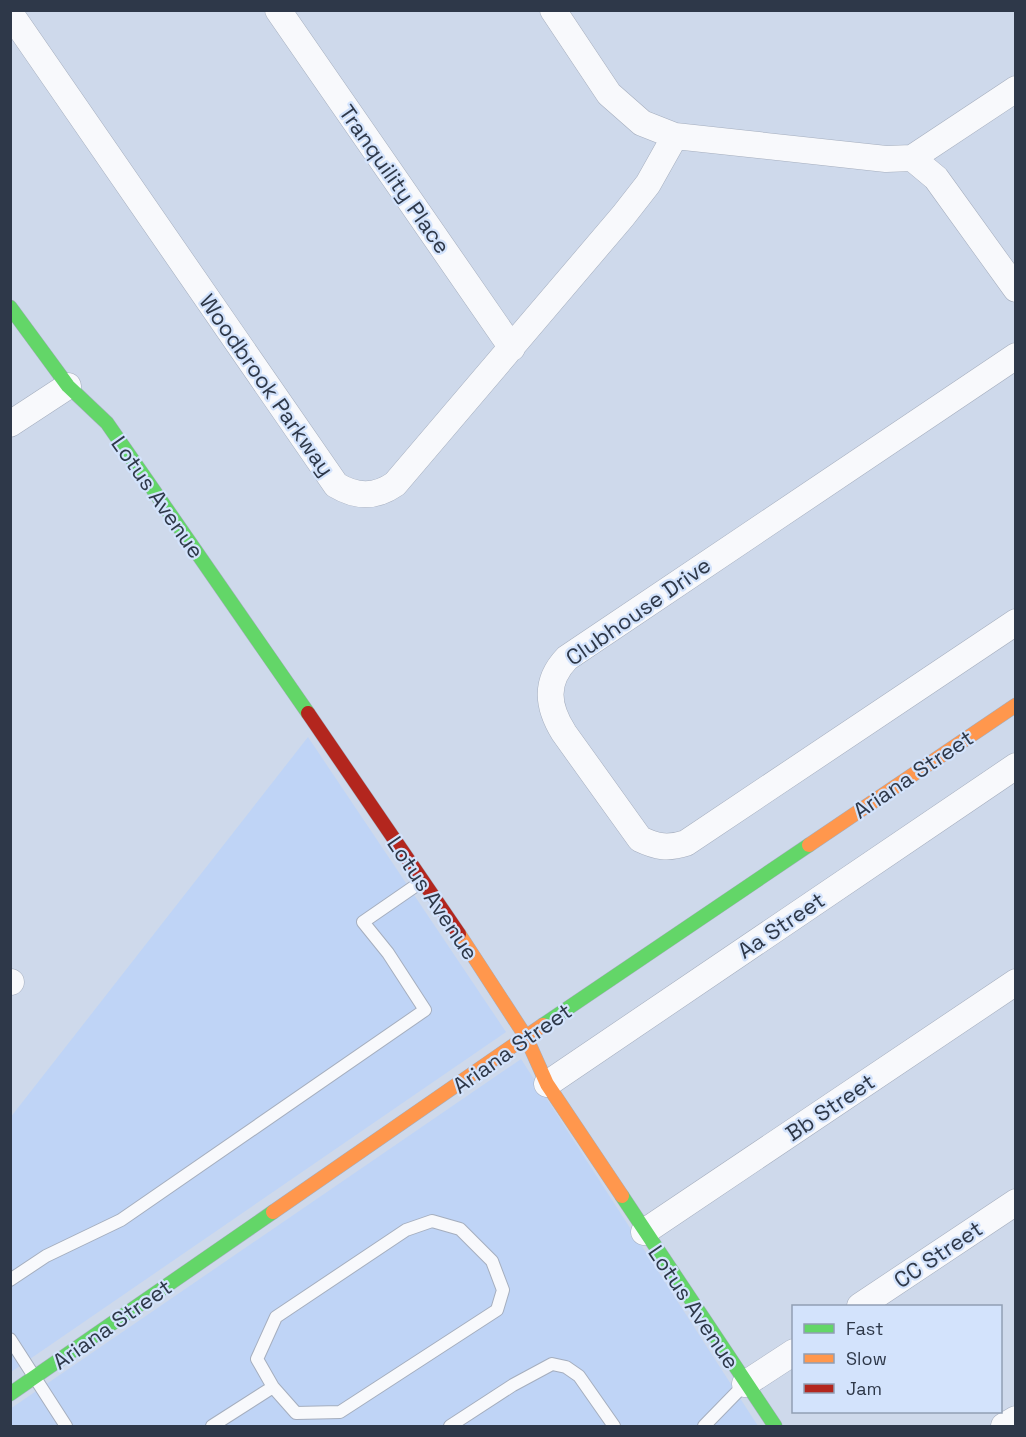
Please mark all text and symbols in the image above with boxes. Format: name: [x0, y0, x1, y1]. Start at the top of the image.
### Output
street label: Tranquility Place: [333, 99, 457, 259]
street label: Woodbrook Parkway: [194, 288, 340, 482]
street label: Lotus Avenue: [105, 430, 211, 564]
street label: Clubhouse Drive: [560, 551, 716, 671]
street label: Ariana Street: [847, 723, 979, 825]
street label: Lotus Avenue: [381, 831, 485, 965]
street label: Aa Street: [732, 886, 830, 964]
street label: Ariana Street: [447, 997, 577, 1099]
street label: Bb Street: [780, 1067, 880, 1147]
street label: CC Street: [888, 1214, 988, 1294]
street label: Lotus Avenue: [642, 1240, 746, 1374]
street label: Ariana Street: [47, 1273, 177, 1375]
legend: [792, 1305, 1002, 1413]
text: Fast: [846, 1317, 883, 1340]
text: Slow: [846, 1347, 887, 1370]
text: Jam: [846, 1377, 882, 1400]

